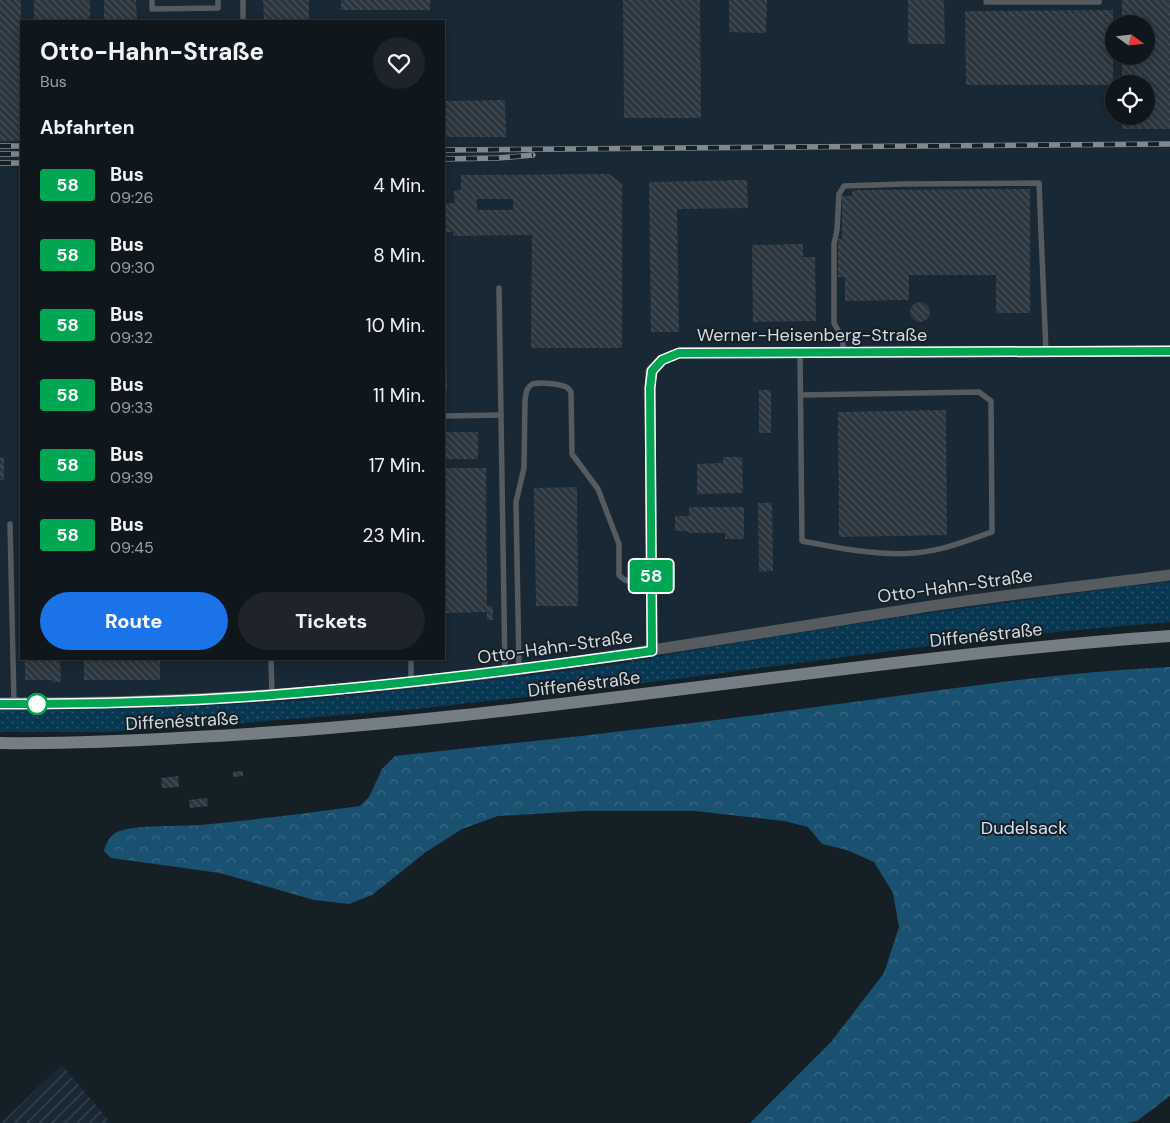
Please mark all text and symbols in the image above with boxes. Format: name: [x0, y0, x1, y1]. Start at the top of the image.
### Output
north arrow: [1105, 15, 1155, 65]
map controls: [1105, 15, 1155, 125]
text: Otto-Hahn-Straße: [40, 36, 264, 67]
button: heart: [373, 37, 425, 89]
text: Bus: [40, 71, 67, 92]
button: locate: [1105, 75, 1155, 125]
text: Abfahrten: [40, 115, 134, 140]
text: Bus: [110, 162, 144, 187]
text: 58: [56, 173, 79, 197]
text: 4 Min.: [373, 173, 425, 198]
text: 09:26: [110, 187, 154, 208]
text: Bus: [110, 232, 144, 257]
text: 58: [56, 243, 79, 267]
text: 8 Min.: [373, 243, 425, 268]
text: 09:30: [110, 257, 155, 278]
text: Bus: [110, 302, 144, 327]
text: 58: [56, 313, 79, 337]
text: 10 Min.: [366, 313, 425, 338]
street label: Werner-Heisenberg-Straße: [697, 323, 927, 347]
text: 09:32: [110, 327, 153, 348]
text: Bus: [110, 372, 144, 397]
text: 58: [56, 383, 79, 407]
text: 11 Min.: [373, 383, 425, 408]
text: 09:33: [110, 397, 153, 418]
text: Bus: [110, 442, 144, 467]
text: 58: [56, 453, 79, 477]
text: 17 Min.: [369, 453, 425, 478]
text: 09:39: [110, 467, 153, 488]
text: Bus: [110, 512, 144, 537]
text: 58: [56, 523, 79, 547]
text: 23 Min.: [363, 523, 425, 548]
text: 09:45: [110, 537, 154, 558]
line badge: 58: [628, 560, 674, 592]
street label: Otto-Hahn-Straße: [876, 563, 1034, 609]
text: 58: [640, 564, 662, 588]
button: Route: [40, 592, 228, 650]
button: Tickets: [238, 592, 425, 650]
street label: Diffenéstraße: [928, 617, 1044, 653]
street label: Otto-Hahn-Straße: [476, 624, 634, 670]
street label: Diffenéstraße: [526, 665, 642, 703]
unlabelled marker: [26, 693, 48, 715]
street label: Diffenéstraße: [125, 706, 239, 736]
park label: Dudelsack: [981, 816, 1067, 840]

